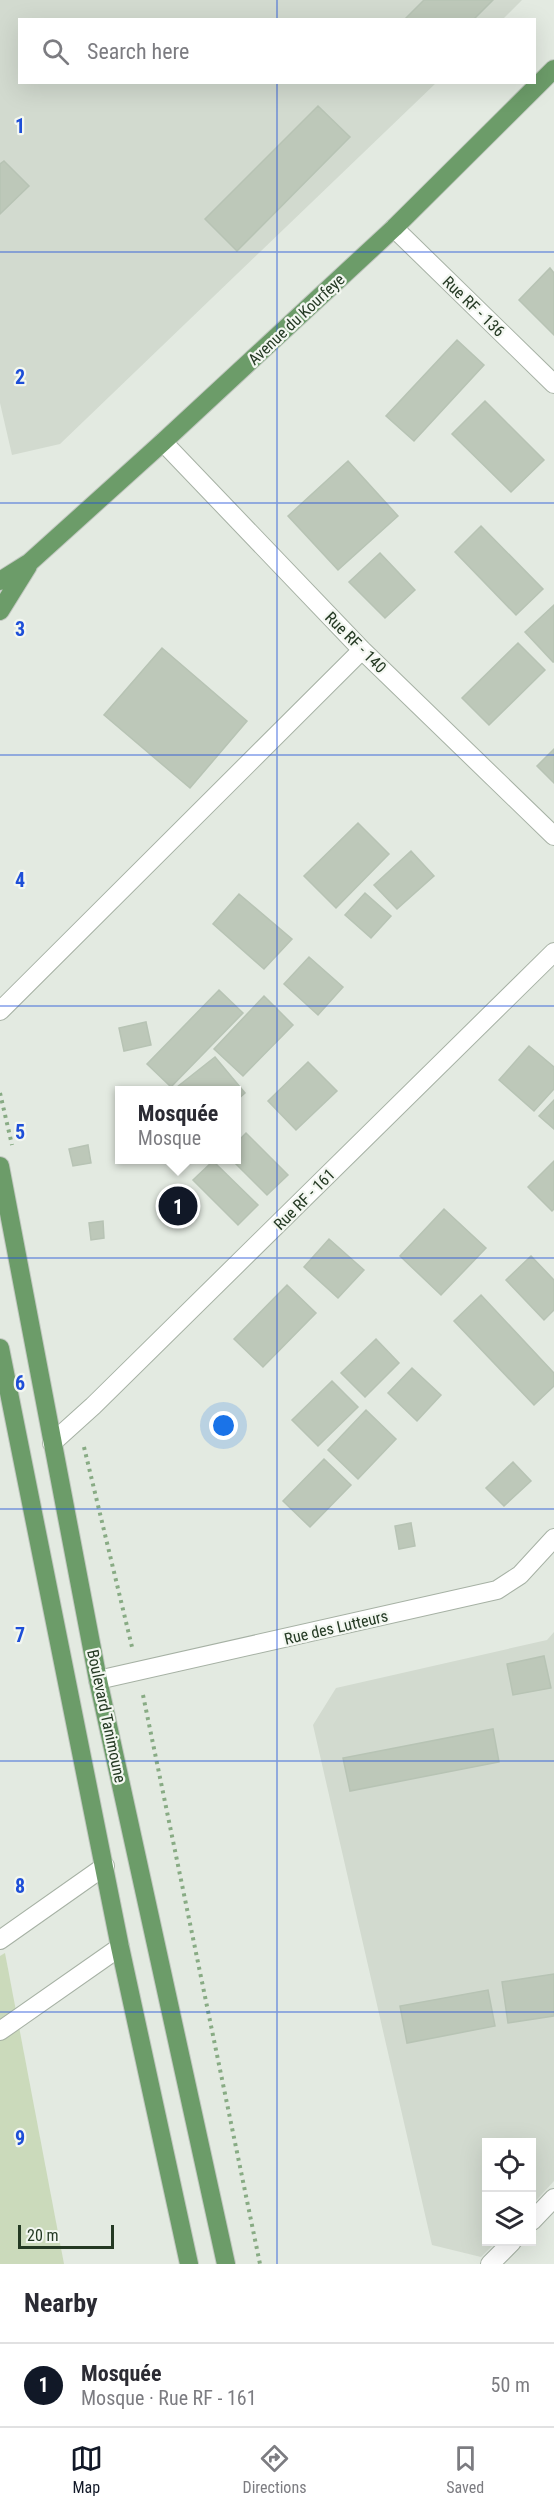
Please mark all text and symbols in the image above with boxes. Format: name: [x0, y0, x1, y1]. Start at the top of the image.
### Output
search box: [18, 18, 536, 84]
icon: search: [39, 35, 72, 68]
text: Search here: [87, 39, 189, 64]
text: 1: [15, 114, 25, 138]
street label: Avenue du Kourfeye: [244, 270, 348, 369]
street label: Rue RF - 136: [439, 272, 509, 341]
text: 2: [15, 365, 25, 389]
street label: Rue RF - 140: [321, 608, 390, 677]
text: 3: [15, 617, 25, 641]
text: 4: [15, 868, 25, 892]
popup: [115, 1086, 241, 1164]
text: Mosquée: [138, 1101, 218, 1126]
text: 5: [15, 1120, 25, 1144]
text: Mosque: [138, 1126, 201, 1150]
street label: Rue RF - 161: [270, 1165, 339, 1234]
pin: 1: [158, 1184, 198, 1228]
text: 6: [15, 1371, 25, 1395]
your location: [209, 1411, 238, 1440]
street label: Rue des Lutteurs: [282, 1606, 390, 1649]
text: 7: [15, 1623, 25, 1647]
street label: Boulevard Tanimoune: [83, 1648, 130, 1784]
text: 8: [15, 1874, 25, 1898]
text: 9: [15, 2126, 25, 2150]
map controls: [482, 2138, 536, 2246]
button: locate: [482, 2138, 536, 2192]
button: layers: [482, 2192, 536, 2246]
scale bar: [18, 2222, 114, 2250]
text: 20 m: [27, 2226, 59, 2245]
text: Nearby: [24, 2288, 98, 2318]
text: Mosquée: [81, 2361, 161, 2386]
text: 1: [38, 2373, 49, 2397]
text: 50 m: [491, 2373, 530, 2397]
text: Mosque · Rue RF - 161: [81, 2386, 257, 2410]
tab: Map: [70, 2442, 103, 2497]
tab: Directions: [243, 2442, 306, 2497]
tab: Saved: [446, 2442, 484, 2497]

